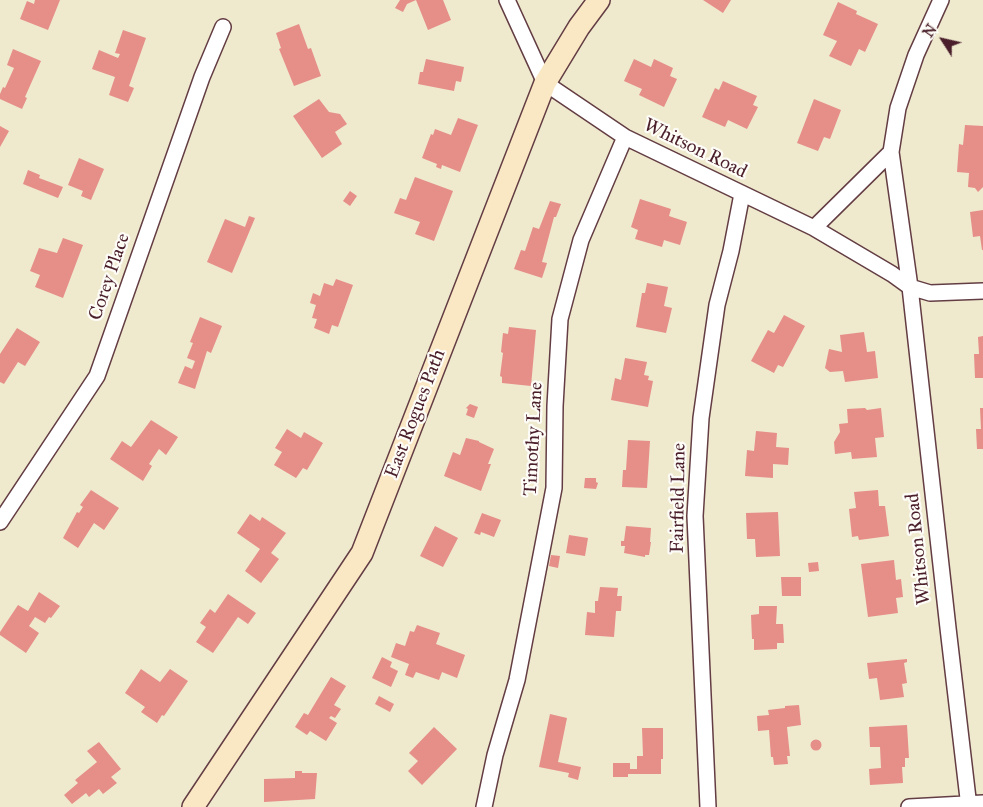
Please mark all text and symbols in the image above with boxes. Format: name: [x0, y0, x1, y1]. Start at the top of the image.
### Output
north arrow: [918, 15, 968, 65]
text: N: [920, 21, 941, 41]
street label: Whitson Road: [640, 114, 750, 184]
street label: Corey Place: [85, 231, 135, 323]
street label: East Rogues Path: [381, 346, 451, 482]
street label: Timothy Lane: [520, 381, 548, 497]
street label: Fairfield Lane: [667, 443, 691, 553]
street label: Whitson Road: [902, 492, 936, 606]

